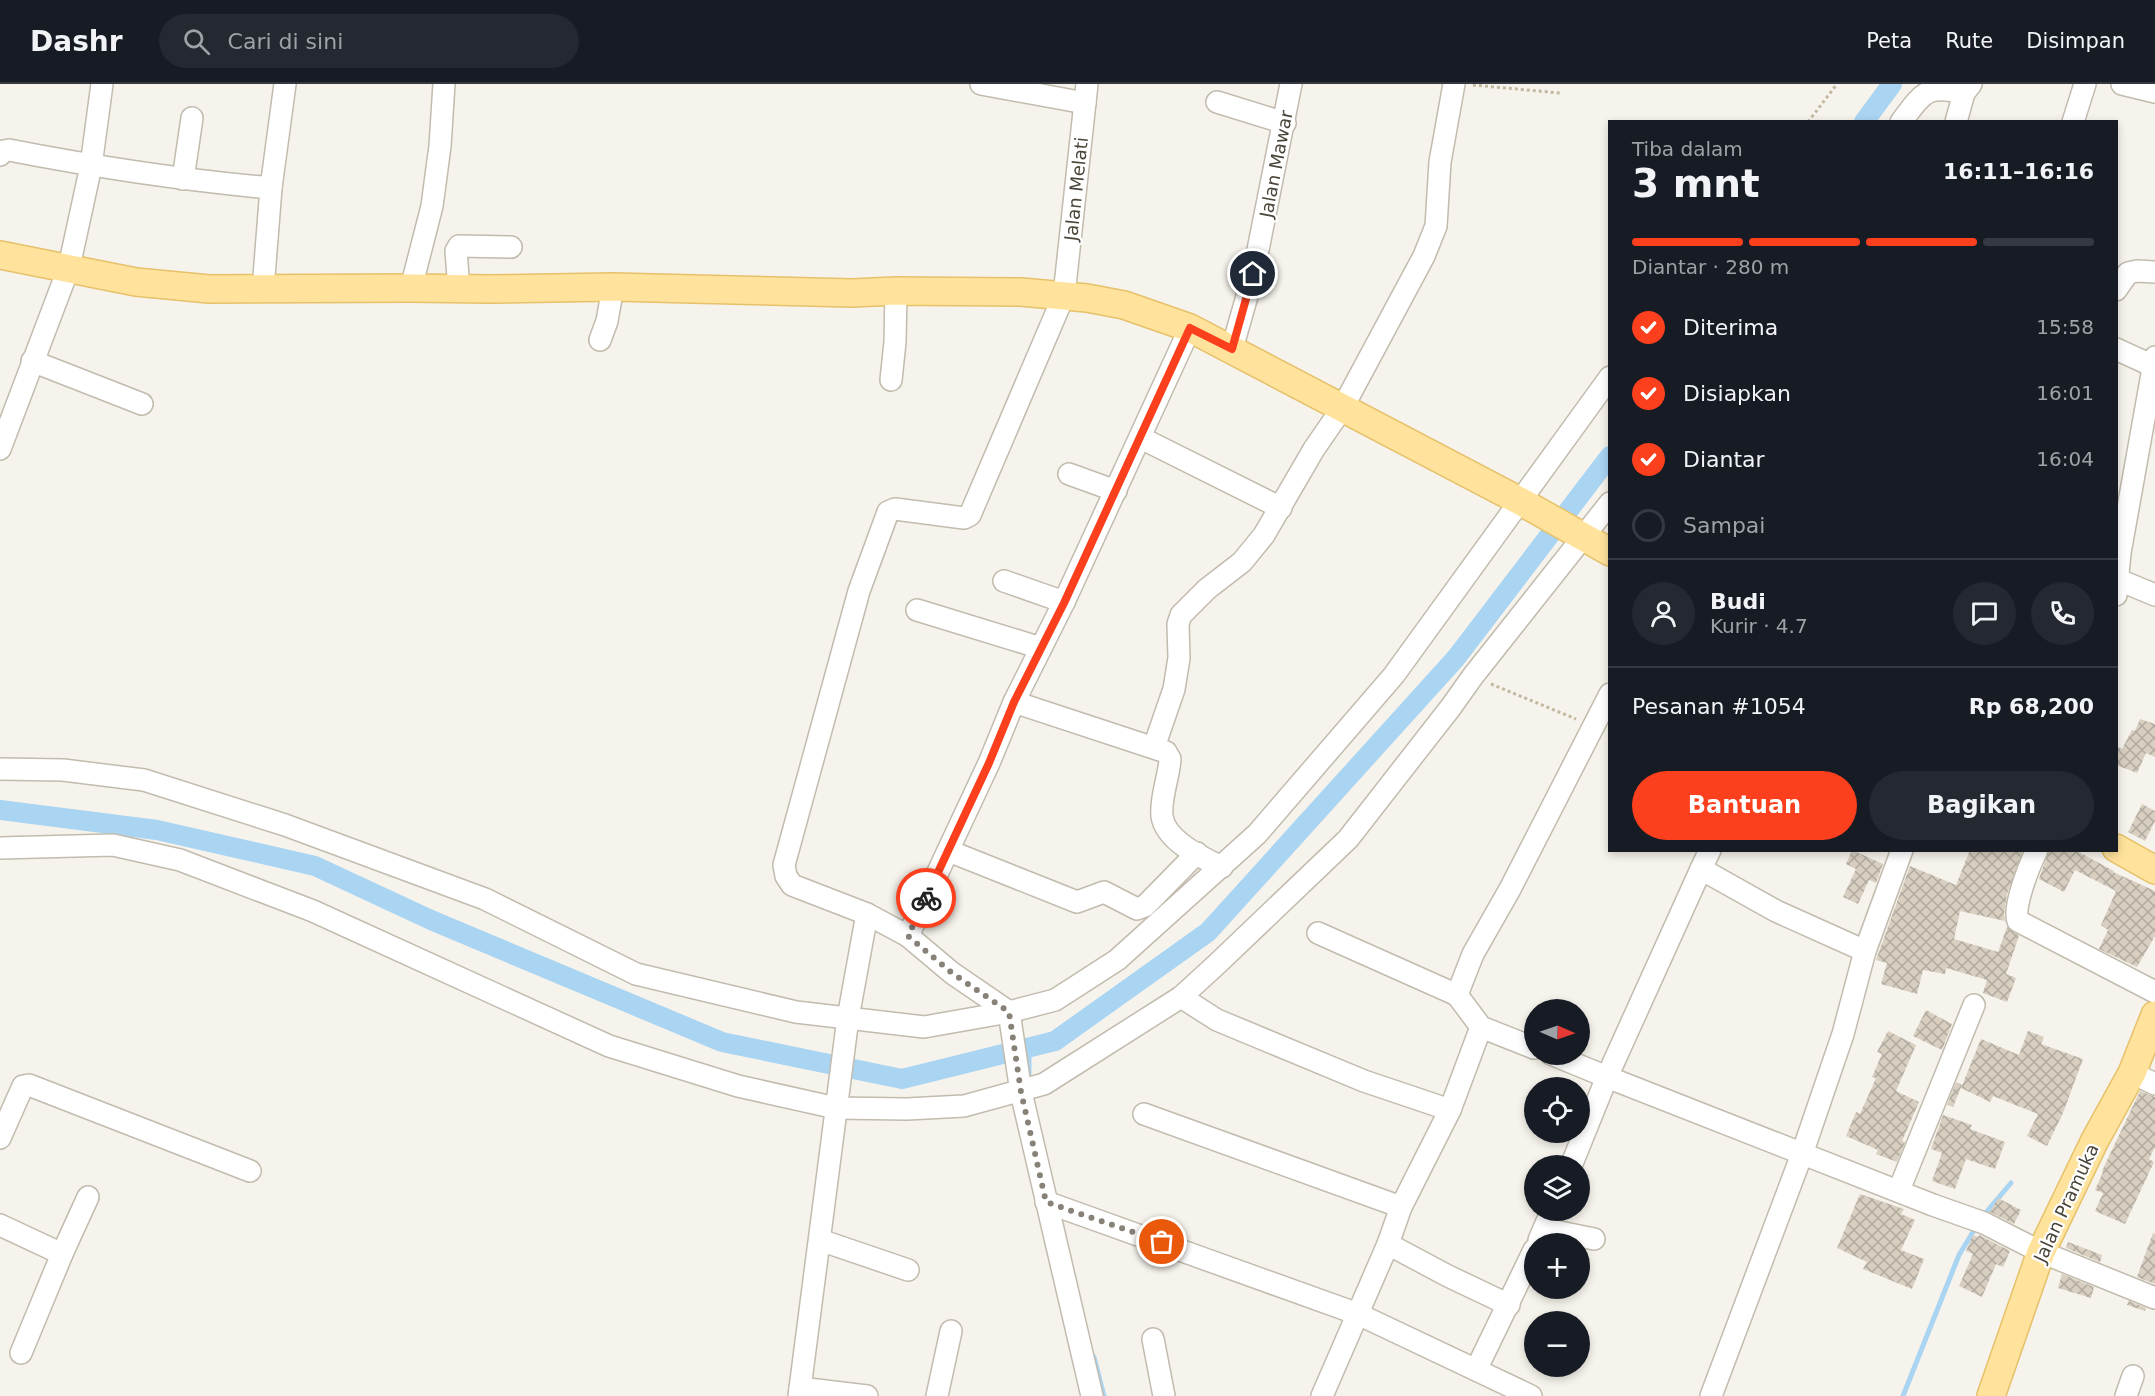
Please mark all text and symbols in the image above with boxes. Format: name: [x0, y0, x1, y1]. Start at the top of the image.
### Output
search box: [159, 14, 579, 68]
text: Dashr: [30, 25, 123, 58]
icon: search: [180, 25, 213, 58]
text: Cari di sini: [228, 29, 343, 54]
text: Peta: [1866, 29, 1912, 53]
text: Rute: [1945, 29, 1993, 53]
text: Disimpan: [2026, 29, 2125, 53]
street label: Jalan Mawar: [1255, 108, 1297, 221]
street label: Jalan Melati: [1060, 136, 1092, 243]
text: Tiba dalam: [1632, 137, 1743, 161]
text: 16:11–16:16: [1943, 159, 2094, 184]
text: 3 mnt: [1632, 161, 1760, 206]
pin: [1227, 248, 1278, 299]
text: Diantar · 280 m: [1632, 255, 1789, 279]
icon: home: [1236, 257, 1269, 290]
icon: check: [1632, 311, 1665, 344]
text: Diterima: [1683, 315, 1778, 340]
text: 15:58: [2036, 315, 2094, 339]
icon: check: [1632, 377, 1665, 410]
text: Disiapkan: [1683, 381, 1791, 406]
text: 16:01: [2036, 381, 2094, 405]
icon: check: [1632, 443, 1665, 476]
text: Diantar: [1683, 447, 1765, 472]
text: 16:04: [2036, 447, 2094, 471]
text: Sampai: [1683, 513, 1765, 538]
button: person: [1632, 582, 1695, 645]
button: chat: [1953, 582, 2016, 645]
button: phone: [2031, 582, 2094, 645]
text: Budi: [1710, 589, 1766, 614]
text: Kurir · 4.7: [1710, 614, 1808, 638]
text: Pesanan #1054: [1632, 694, 1806, 719]
text: Rp 68,200: [1969, 694, 2094, 719]
button: Bantuan: [1632, 771, 1857, 840]
button: Bagikan: [1869, 771, 2094, 840]
courier: [896, 868, 956, 928]
icon: bike: [910, 882, 943, 915]
north arrow: [1524, 999, 1590, 1065]
map controls: [1524, 999, 1590, 1377]
button: locate: [1524, 1077, 1590, 1143]
street label: Jalan Pramuka: [2029, 1140, 2103, 1267]
button: layers: [1524, 1155, 1590, 1221]
pin: [1136, 1216, 1187, 1267]
icon: bag: [1145, 1225, 1178, 1258]
button: +: [1524, 1233, 1590, 1299]
button: −: [1524, 1311, 1590, 1377]

